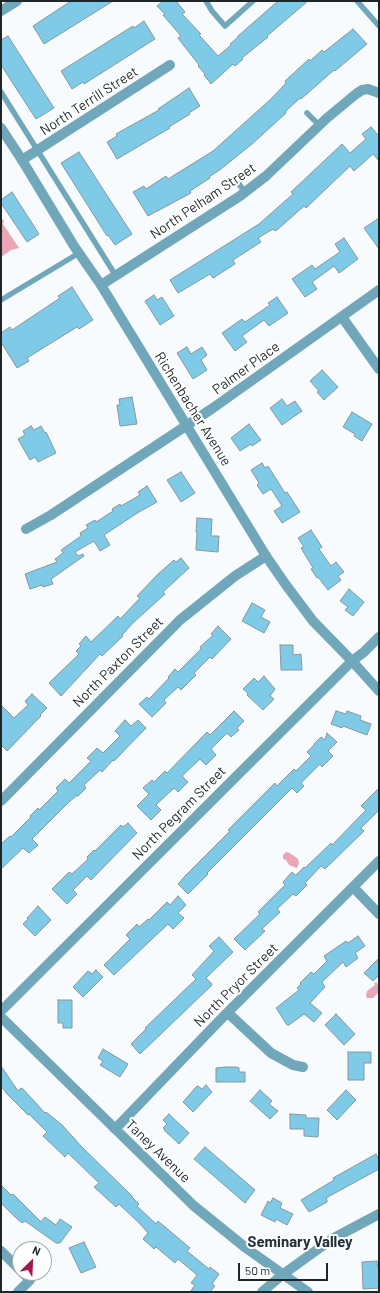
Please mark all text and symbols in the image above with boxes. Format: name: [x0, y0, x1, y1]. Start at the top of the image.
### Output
street label: North Terrill Street: [37, 63, 141, 139]
street label: North Pelham Street: [147, 159, 259, 243]
street label: Palmer Place: [209, 338, 283, 398]
street label: Richenbacher Avenue: [151, 349, 235, 469]
street label: North Paxton Street: [69, 613, 167, 711]
street label: North Pegram Street: [129, 763, 229, 863]
street label: North Pryor Street: [191, 940, 281, 1030]
street label: Taney Avenue: [122, 1116, 194, 1186]
district label: Seminary Valley: [247, 1233, 353, 1251]
north arrow: [12, 1241, 52, 1281]
text: N: [31, 1243, 43, 1258]
scale bar: [240, 1255, 330, 1281]
text: 50 m: [245, 1263, 270, 1277]

